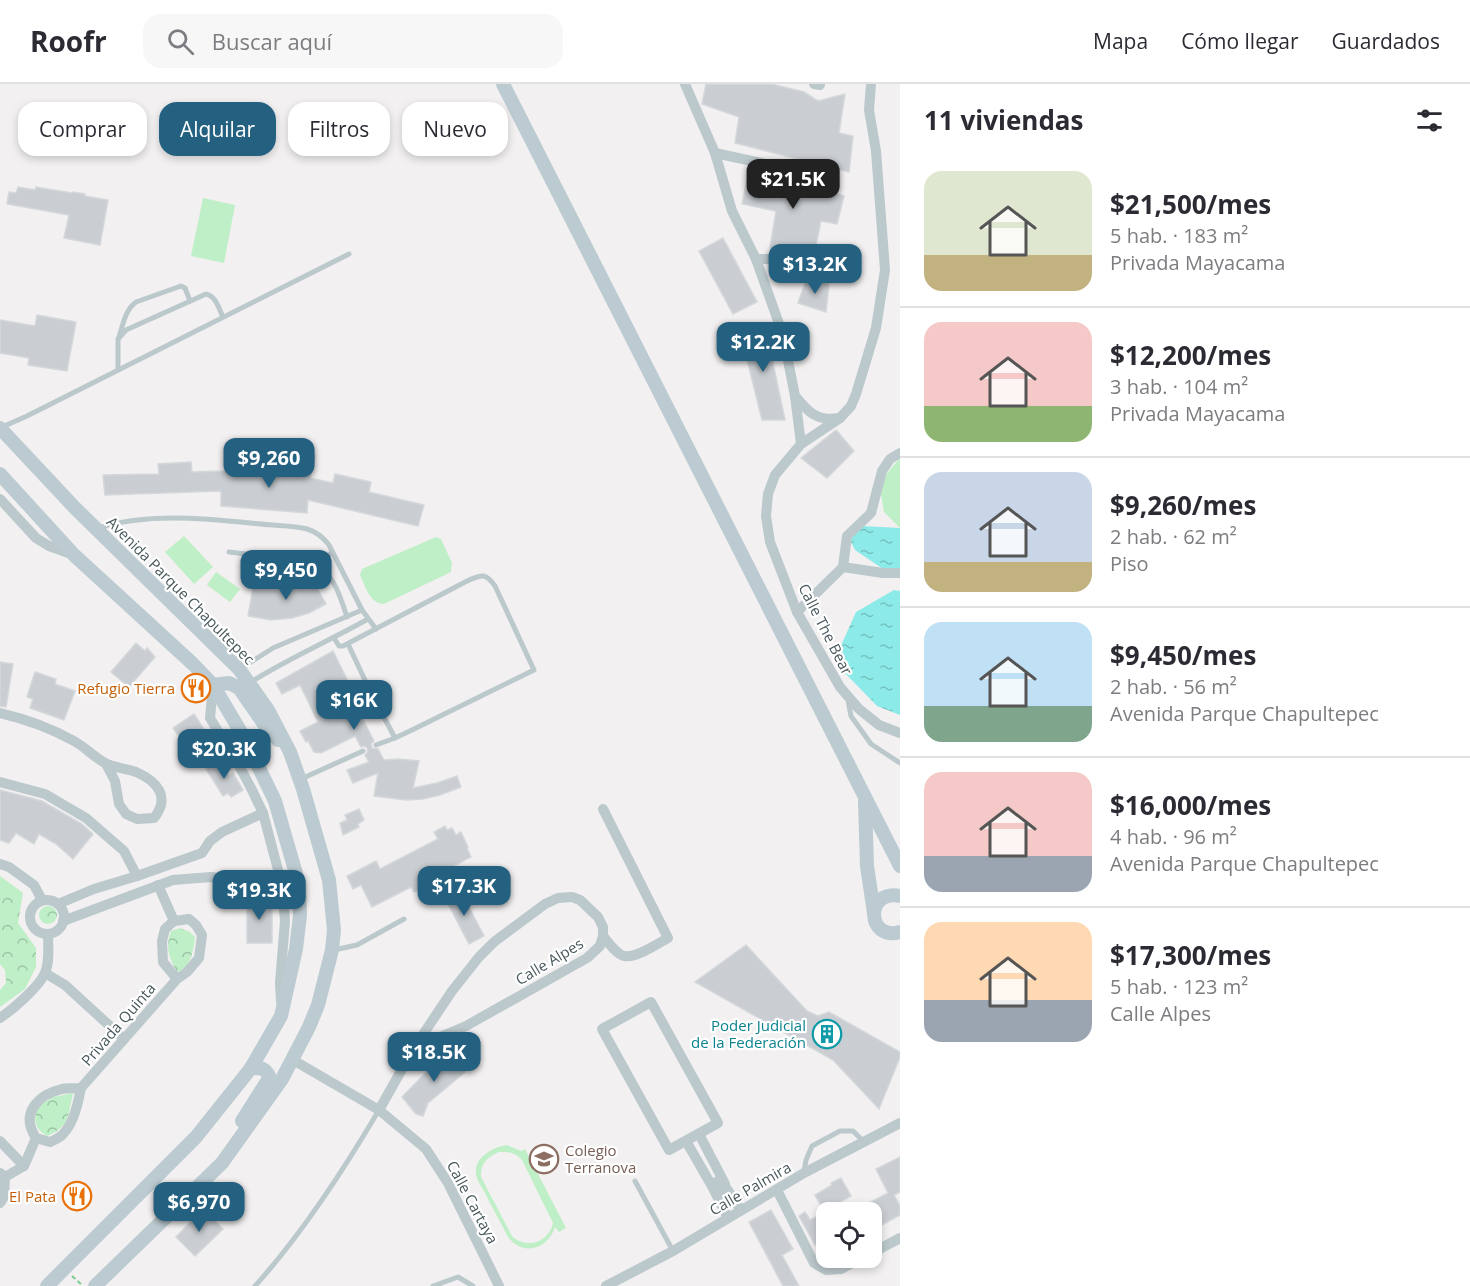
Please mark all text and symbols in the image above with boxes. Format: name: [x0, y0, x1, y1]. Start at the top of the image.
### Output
search box: [143, 14, 563, 68]
text: Roofr: [30, 22, 107, 60]
icon: search: [164, 25, 197, 58]
text: Buscar aquí: [212, 26, 332, 56]
text: Mapa: [1093, 27, 1148, 55]
text: Cómo llegar: [1181, 27, 1299, 55]
text: Guardados: [1332, 27, 1440, 55]
chip: Comprar: [18, 102, 147, 156]
chip: Alquilar: [159, 102, 276, 156]
chip: Filtros: [288, 102, 390, 156]
chip: Nuevo: [402, 102, 508, 156]
text: 11 viviendas: [924, 102, 1083, 138]
icon: filters: [1413, 104, 1446, 137]
pin: $21.5K: [744, 159, 842, 210]
text: $21.5K: [761, 165, 825, 192]
text: $21,500/mes: [1110, 186, 1271, 222]
icon: home: [972, 195, 1044, 267]
text: 5 hab. · 183 m²: [1110, 222, 1248, 249]
pin: $13.2K: [766, 244, 864, 295]
text: Privada Mayacama: [1110, 249, 1285, 276]
text: $13.2K: [783, 250, 847, 277]
pin: $12.2K: [714, 322, 812, 373]
text: $12.2K: [731, 328, 795, 355]
text: $12,200/mes: [1110, 337, 1271, 373]
icon: home: [972, 346, 1044, 418]
text: 3 hab. · 104 m²: [1110, 373, 1248, 400]
text: Privada Mayacama: [1110, 400, 1285, 427]
pin: $9,260: [220, 438, 318, 489]
text: $9,260: [238, 444, 300, 471]
text: $9,260/mes: [1110, 487, 1256, 523]
icon: home: [972, 496, 1044, 568]
street label: Avenida Parque Chapultepec: [103, 512, 259, 668]
text: 2 hab. · 62 m²: [1110, 523, 1237, 550]
pin: $9,450: [237, 550, 335, 601]
text: Piso: [1110, 550, 1149, 577]
text: $9,450: [255, 556, 317, 583]
street label: Calle The Bear: [794, 580, 858, 678]
text: $9,450/mes: [1110, 637, 1256, 673]
icon: home: [972, 646, 1044, 718]
restaurant icon: Refugio Tierra: [180, 672, 212, 704]
text: 2 hab. · 56 m²: [1110, 673, 1237, 700]
place label: Refugio Tierra: [77, 678, 175, 698]
pin: $16K: [318, 680, 390, 731]
text: $16K: [330, 686, 378, 713]
text: Avenida Parque Chapultepec: [1110, 700, 1379, 727]
pin: $20.3K: [175, 729, 273, 780]
text: $20.3K: [192, 735, 256, 762]
text: $16,000/mes: [1110, 787, 1271, 823]
icon: home: [972, 796, 1044, 868]
text: 4 hab. · 96 m²: [1110, 823, 1237, 850]
text: Avenida Parque Chapultepec: [1110, 850, 1379, 877]
pin: $17.3K: [415, 866, 513, 917]
pin: $19.3K: [210, 870, 308, 921]
text: $17.3K: [432, 872, 496, 899]
text: $19.3K: [227, 876, 291, 903]
street label: Calle Alpes: [511, 933, 587, 989]
text: $17,300/mes: [1110, 937, 1271, 973]
icon: home: [972, 946, 1044, 1018]
text: 5 hab. · 123 m²: [1110, 973, 1248, 1000]
street label: Privada Quinta: [76, 978, 160, 1070]
text: Calle Alpes: [1110, 1000, 1211, 1027]
place label: Poder Judicial de la Federación: [691, 1015, 806, 1052]
building icon: Poder Judicial de la Federación: [811, 1018, 843, 1050]
pin: $18.5K: [385, 1032, 483, 1083]
text: $18.5K: [402, 1038, 466, 1065]
place label: Colegio Terranova: [565, 1140, 636, 1177]
school or university icon: Colegio Terranova: [528, 1143, 560, 1175]
street label: Calle Cartaya: [443, 1157, 503, 1247]
street label: Calle Palmira: [706, 1157, 794, 1219]
restaurant icon: El Pata: [61, 1180, 93, 1212]
pin: $6,970: [150, 1182, 248, 1233]
place label: El Pata: [9, 1186, 56, 1206]
text: $6,970: [168, 1188, 230, 1215]
map controls: [816, 1202, 882, 1268]
button: locate: [816, 1202, 882, 1268]

